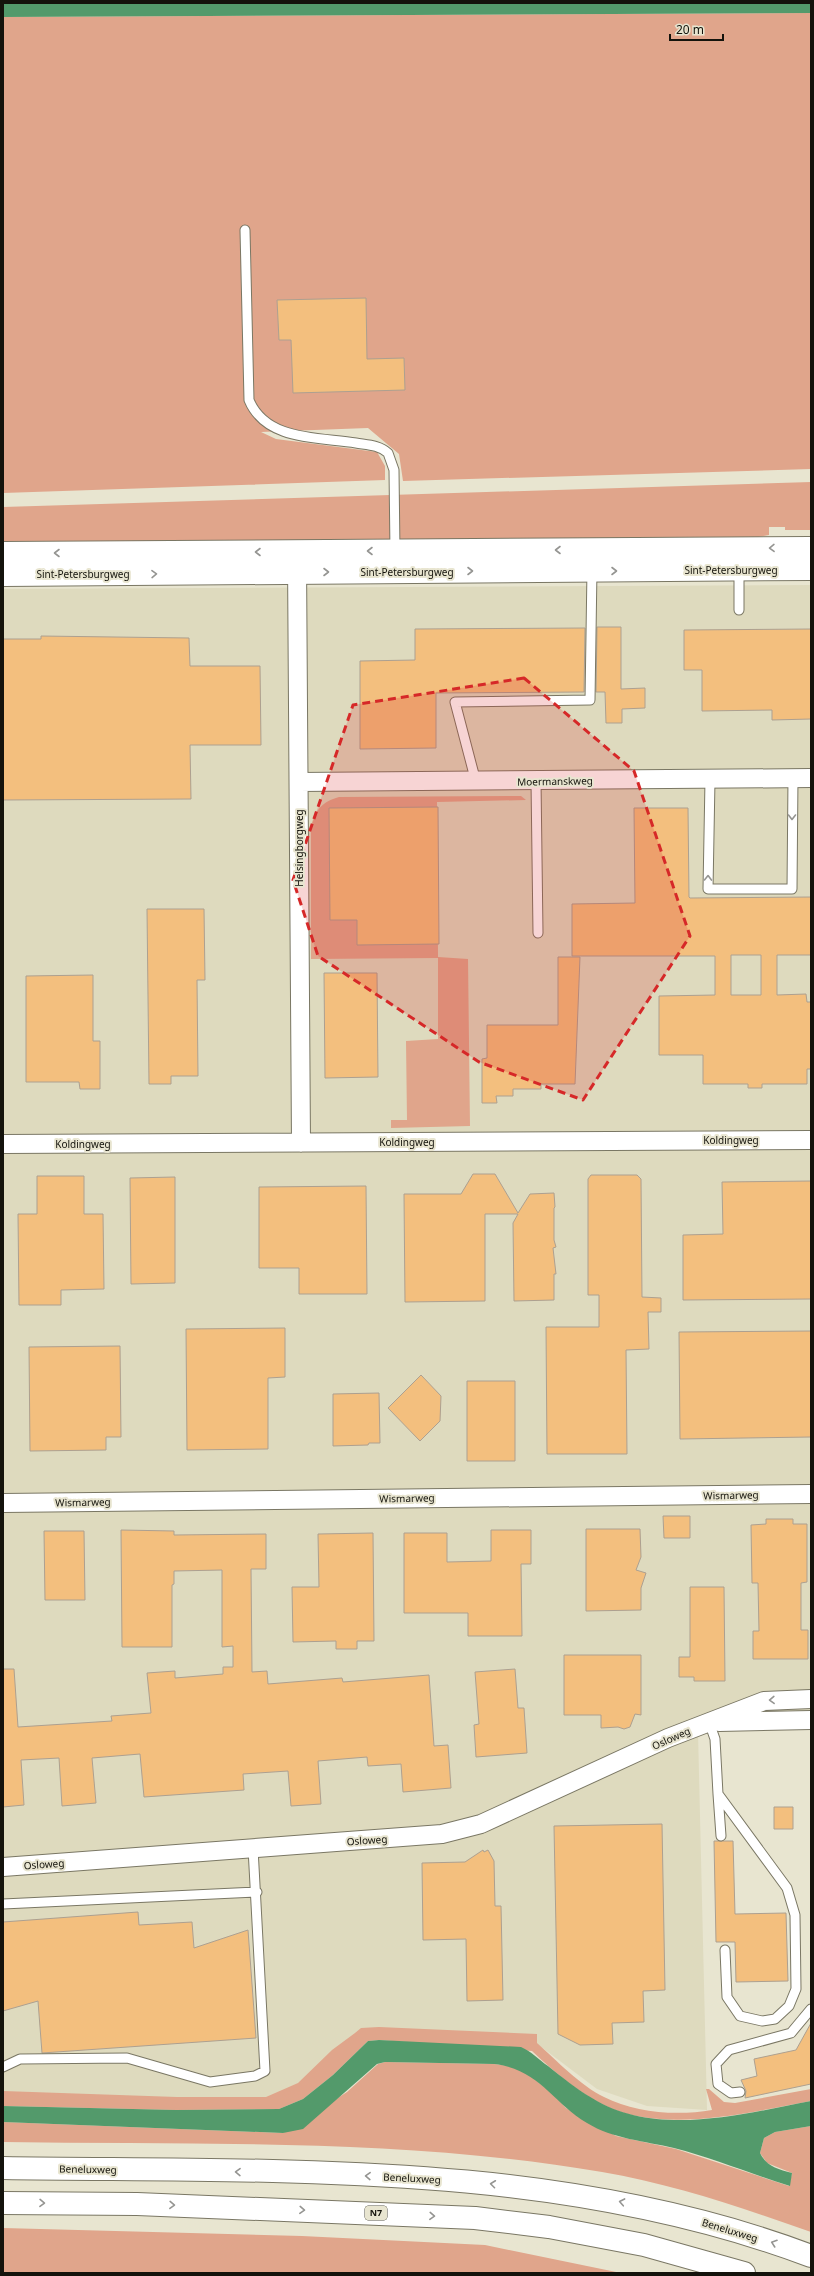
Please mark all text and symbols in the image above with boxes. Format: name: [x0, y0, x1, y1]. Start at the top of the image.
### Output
scale bar: [670, 16, 723, 42]
text: 20 m: [676, 21, 704, 38]
one-way arrow: [769, 544, 775, 552]
one-way arrow: [555, 546, 561, 554]
one-way arrow: [367, 547, 373, 555]
one-way arrow: [255, 548, 261, 556]
one-way arrow: [54, 549, 60, 557]
street label: Sint-Petersburgweg: [684, 563, 778, 577]
street label: Sint-Petersburgweg: [360, 565, 454, 579]
street label: Sint-Petersburgweg: [36, 567, 130, 581]
one-way arrow: [467, 567, 473, 575]
one-way arrow: [611, 567, 617, 575]
one-way arrow: [323, 568, 329, 576]
one-way arrow: [151, 570, 157, 578]
street label: Moermanskweg: [517, 773, 593, 789]
street label: Helsingborgweg: [292, 809, 306, 887]
one-way arrow: [788, 814, 796, 820]
one-way arrow: [704, 875, 713, 881]
street label: Koldingweg: [703, 1133, 759, 1147]
street label: Koldingweg: [379, 1135, 435, 1149]
street label: Koldingweg: [55, 1137, 111, 1151]
street label: Wismarweg: [703, 1488, 759, 1502]
street label: Wismarweg: [379, 1491, 435, 1505]
street label: Wismarweg: [55, 1495, 111, 1509]
one-way arrow: [769, 1696, 775, 1705]
street label: Osloweg: [650, 1723, 692, 1753]
street label: Osloweg: [346, 1832, 388, 1848]
street label: Osloweg: [23, 1856, 65, 1872]
street label: Beneluxweg: [59, 2161, 117, 2177]
one-way arrow: [235, 2168, 241, 2176]
street label: Beneluxweg: [383, 2170, 441, 2186]
one-way arrow: [365, 2172, 371, 2180]
one-way arrow: [490, 2179, 496, 2188]
one-way arrow: [619, 2198, 625, 2207]
one-way arrow: [39, 2199, 45, 2207]
one-way arrow: [169, 2201, 175, 2209]
one-way arrow: [299, 2205, 305, 2214]
road number: N7: [365, 2206, 387, 2220]
one-way arrow: [429, 2212, 435, 2220]
street label: Beneluxweg: [700, 2215, 760, 2245]
one-way arrow: [771, 2239, 778, 2248]

